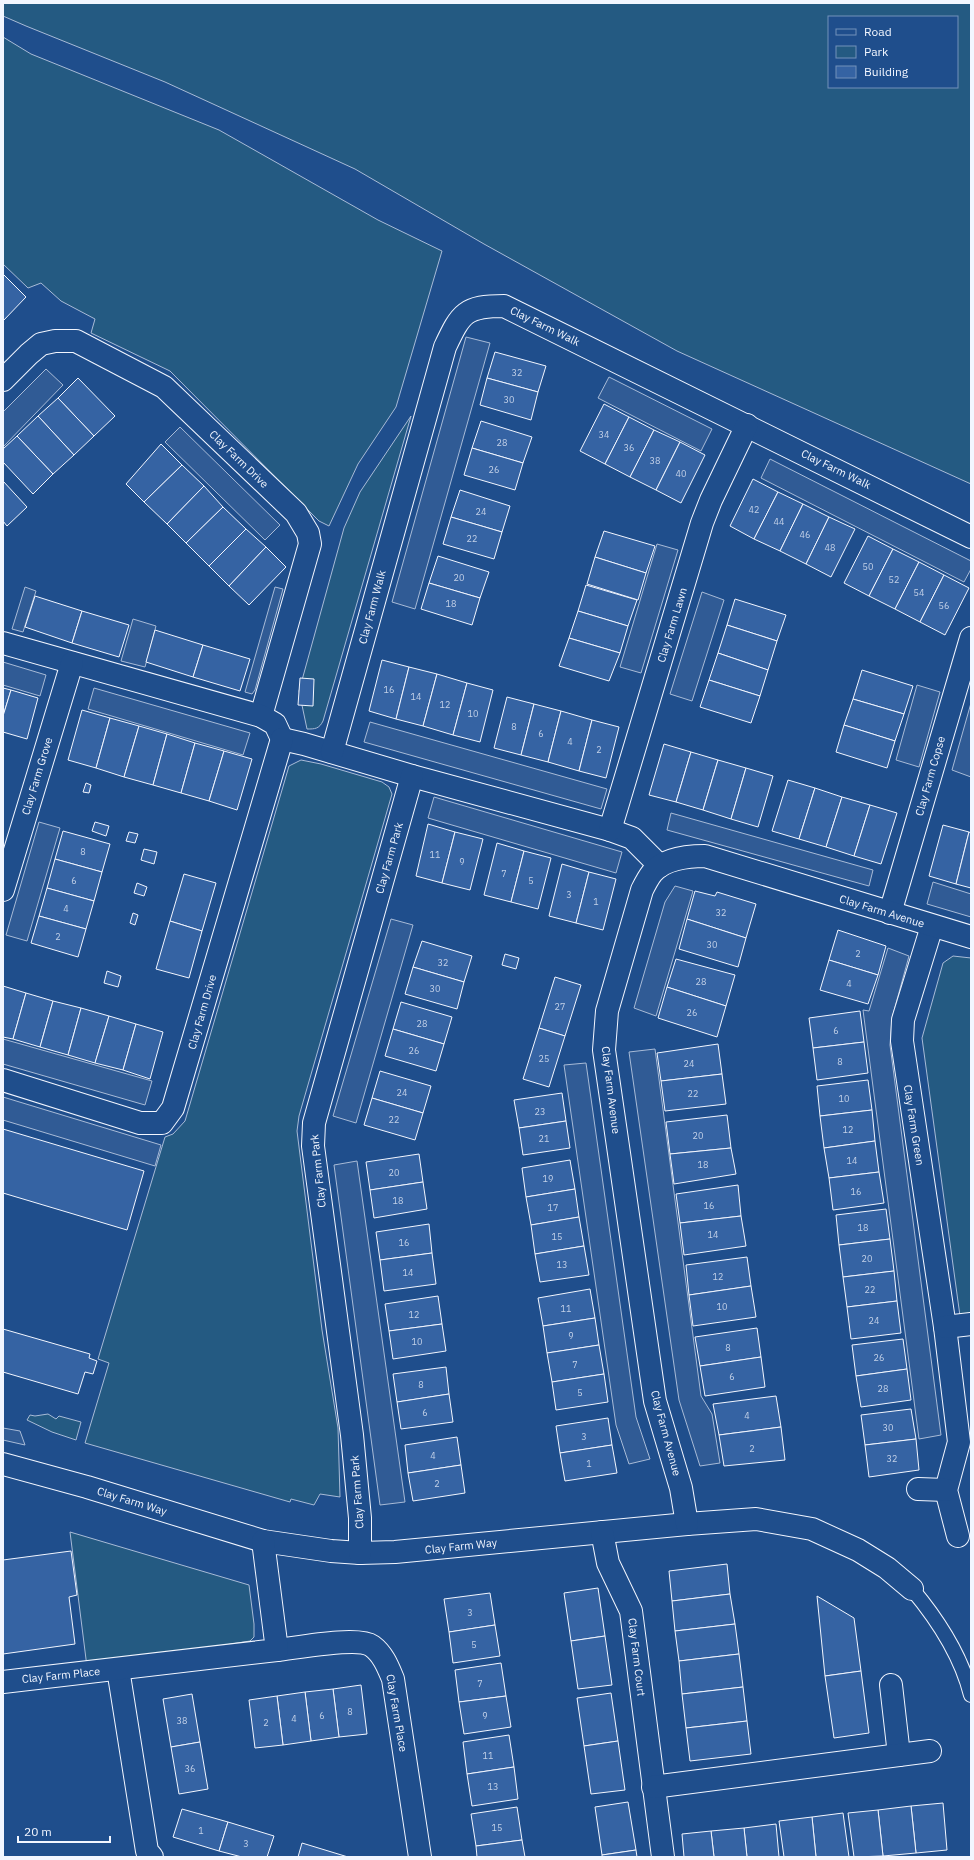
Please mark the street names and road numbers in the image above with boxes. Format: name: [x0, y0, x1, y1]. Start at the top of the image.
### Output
street label: Clay Farm Walk: [508, 303, 582, 349]
street label: Clay Farm Drive: [206, 427, 272, 491]
street label: Clay Farm Walk: [799, 446, 873, 492]
street label: Clay Farm Walk: [355, 568, 389, 645]
street label: Clay Farm Lawn: [654, 586, 690, 664]
street label: Clay Farm Grove: [19, 735, 55, 817]
street label: Clay Farm Copse: [912, 735, 948, 817]
street label: Clay Farm Park: [372, 820, 406, 895]
street label: Clay Farm Avenue: [838, 891, 926, 931]
street label: Clay Farm Drive: [185, 973, 219, 1051]
street label: Clay Farm Avenue: [599, 1045, 623, 1135]
street label: Clay Farm Green: [901, 1084, 927, 1166]
street label: Clay Farm Park: [307, 1133, 329, 1208]
street label: Clay Farm Avenue: [648, 1389, 684, 1477]
street label: Clay Farm Park: [347, 1454, 367, 1529]
street label: Clay Farm Way: [95, 1484, 169, 1518]
street label: Clay Farm Way: [424, 1535, 498, 1557]
street label: Clay Farm Court: [625, 1617, 649, 1697]
street label: Clay Farm Place: [21, 1664, 101, 1686]
street label: Clay Farm Place: [383, 1673, 411, 1753]

